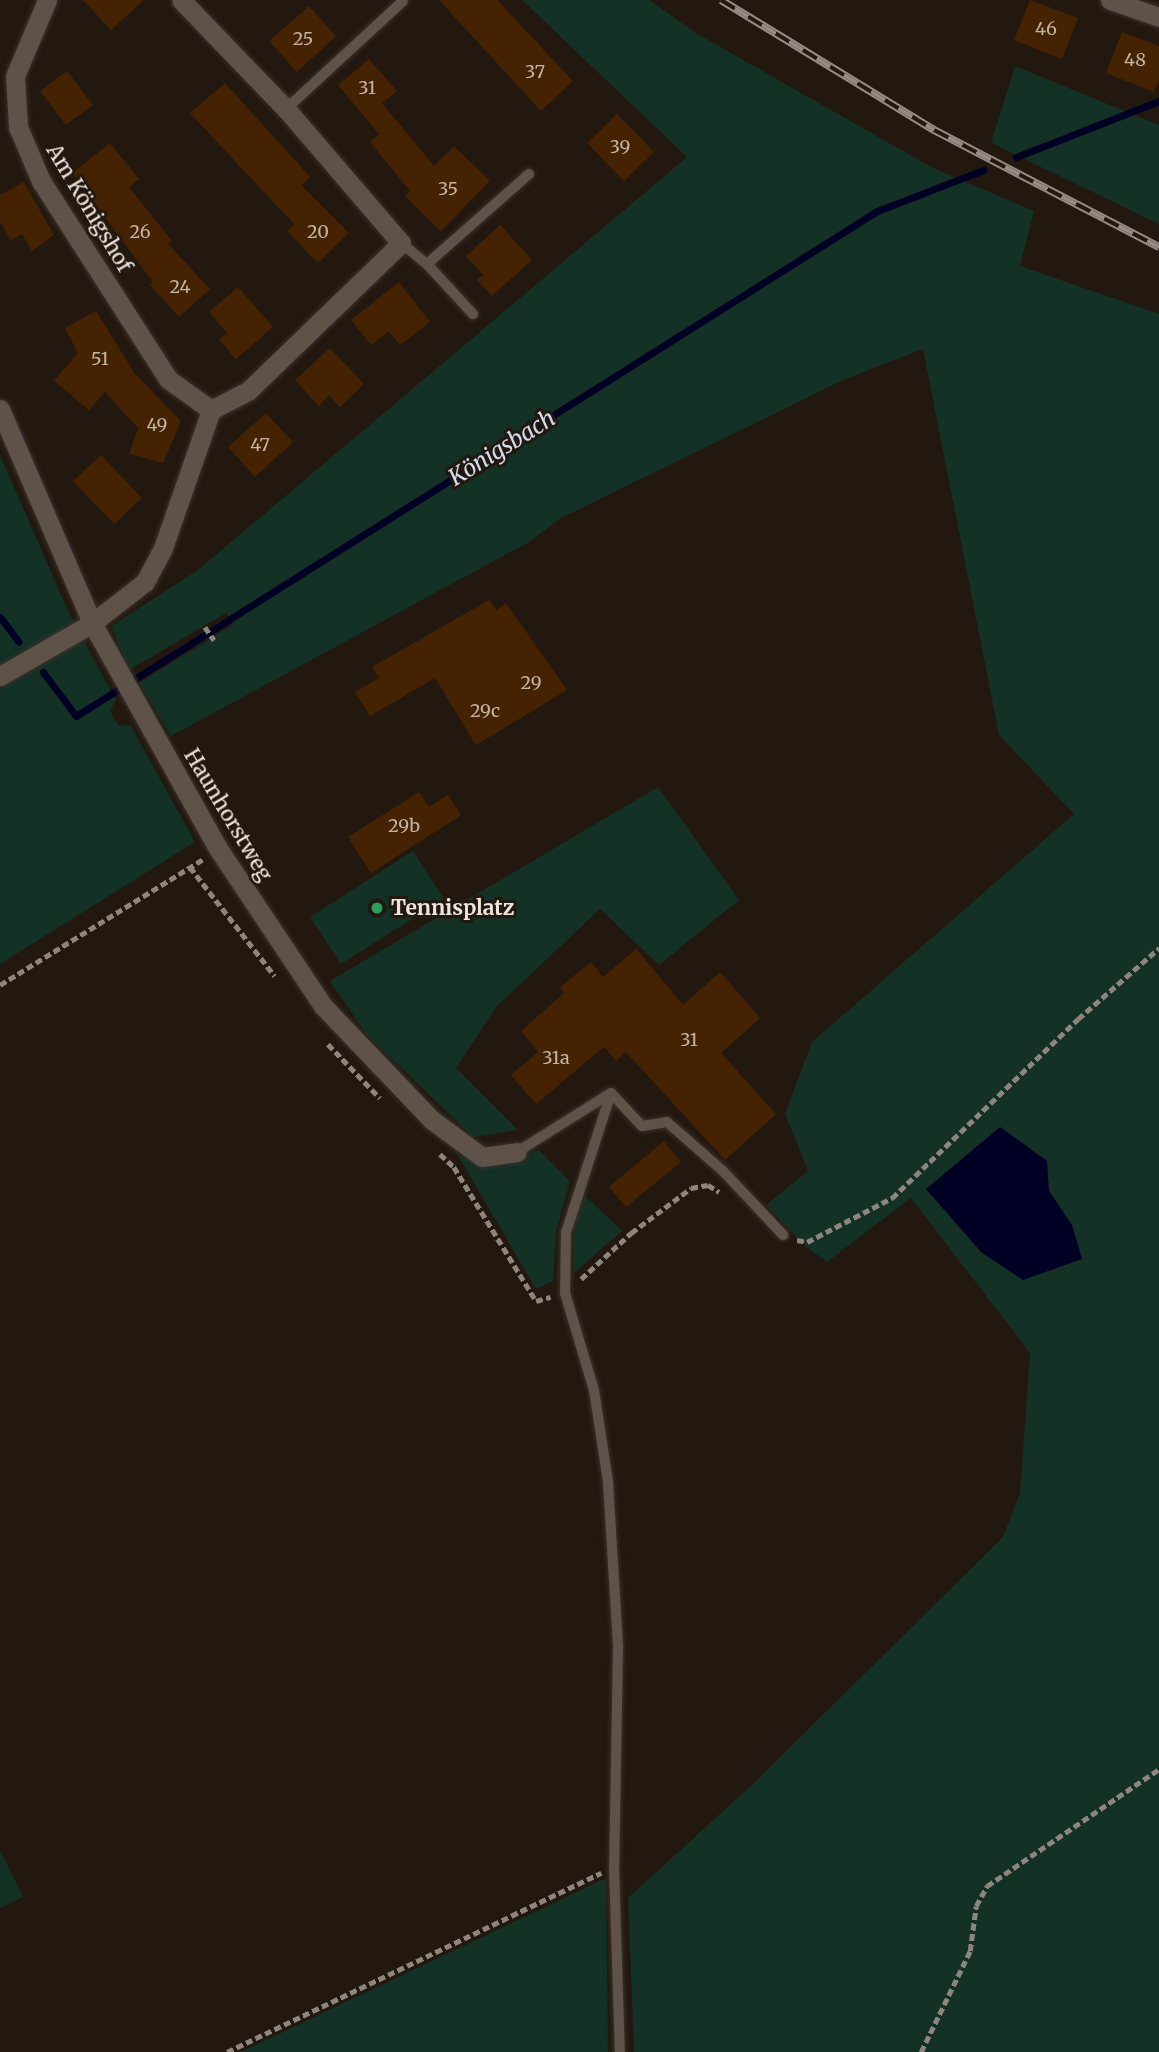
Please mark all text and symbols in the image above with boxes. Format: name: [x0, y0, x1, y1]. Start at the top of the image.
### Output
house number: 46: [1035, 18, 1057, 40]
house number: 25: [293, 28, 313, 50]
house number: 48: [1124, 49, 1146, 71]
house number: 37: [525, 61, 545, 83]
house number: 31: [358, 77, 376, 99]
house number: 39: [610, 136, 630, 158]
street label: Am Königshof: [41, 140, 137, 276]
house number: 35: [438, 178, 458, 200]
house number: 26: [129, 221, 151, 243]
house number: 20: [307, 221, 329, 243]
house number: 24: [169, 276, 191, 298]
house number: 51: [91, 348, 109, 370]
water label: Königsbach: [444, 404, 560, 492]
house number: 49: [147, 414, 167, 436]
house number: 47: [250, 434, 270, 456]
house number: 29: [520, 672, 542, 694]
house number: 29c: [470, 700, 500, 722]
street label: Haunhorstweg: [179, 744, 277, 886]
house number: 29b: [388, 815, 420, 837]
place label: Tennisplatz: [391, 895, 514, 921]
marker: Tennisplatz: [369, 900, 385, 916]
house number: 31: [680, 1029, 698, 1051]
house number: 31a: [542, 1047, 570, 1069]

